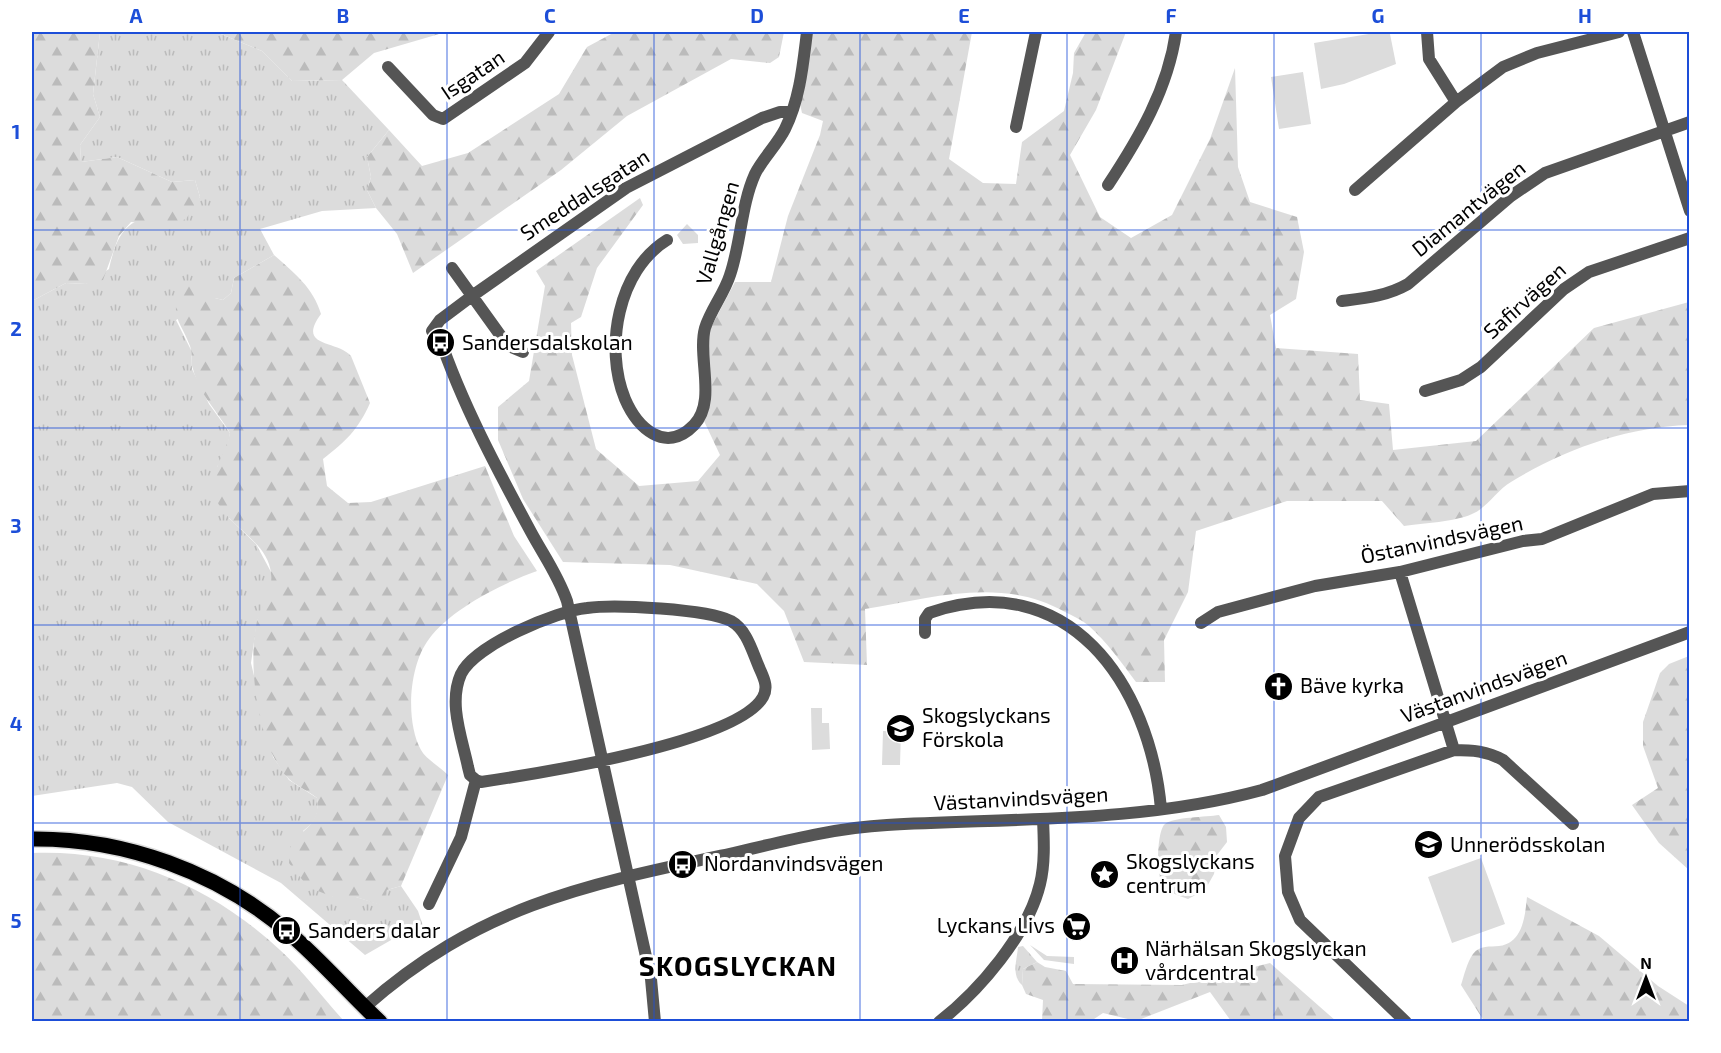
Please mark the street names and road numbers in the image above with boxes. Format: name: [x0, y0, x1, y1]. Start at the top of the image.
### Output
street label: Isgatan: [436, 44, 509, 104]
street label: Smeddalsgatan: [515, 143, 653, 245]
street label: Diamantvägen: [1406, 155, 1530, 261]
street label: Vallgången: [690, 178, 743, 287]
street label: Safirvägen: [1478, 256, 1570, 343]
street label: Östanvindsvägen: [1358, 509, 1525, 568]
street label: Västanvindsvägen: [1397, 644, 1570, 727]
street label: Västanvindsvägen: [933, 780, 1109, 815]

